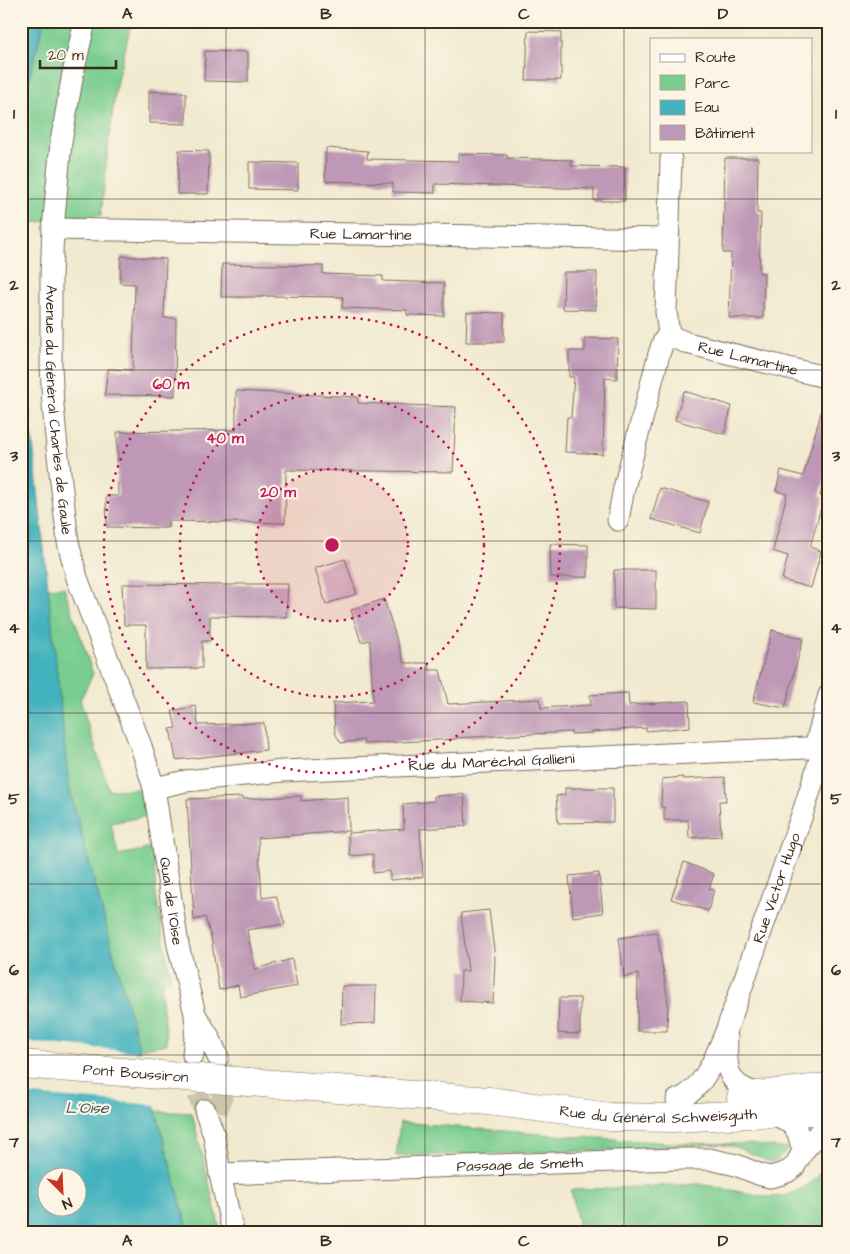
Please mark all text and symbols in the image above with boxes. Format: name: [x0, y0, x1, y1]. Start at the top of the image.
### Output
text: A: [122, 3, 133, 25]
text: B: [320, 3, 332, 25]
text: C: [518, 3, 530, 25]
text: D: [718, 3, 729, 25]
scale bar: [40, 38, 116, 70]
legend: [650, 38, 812, 152]
text: 20 m: [48, 45, 84, 66]
text: Route: [695, 47, 736, 68]
text: Parc: [695, 73, 730, 94]
text: Eau: [695, 97, 720, 118]
text: 1: [13, 103, 16, 125]
text: 1: [835, 103, 838, 125]
text: Bâtiment: [695, 123, 755, 144]
street label: Rue Lamartine: [310, 223, 412, 245]
text: 2: [8, 274, 19, 296]
text: 2: [830, 274, 841, 296]
street label: Avenue du Général Charles de Gaule: [40, 285, 78, 536]
street label: Rue Lamartine: [696, 336, 800, 380]
text: 60 m: [153, 374, 190, 395]
text: 40 m: [206, 428, 244, 449]
text: 3: [9, 445, 19, 467]
text: 3: [831, 445, 841, 467]
text: 20 m: [259, 482, 296, 503]
centre of rings: [323, 536, 341, 554]
text: 4: [9, 617, 20, 639]
text: 4: [831, 617, 842, 639]
street label: Rue du Maréchal Gallieni: [408, 748, 576, 776]
text: 5: [8, 788, 20, 810]
text: 5: [830, 788, 842, 810]
street label: Rue Victor Hugo: [747, 829, 806, 946]
street label: Quai de l'Oise: [154, 856, 188, 947]
text: 6: [9, 959, 19, 981]
text: 6: [831, 959, 841, 981]
street label: Pont Boussiron: [82, 1058, 190, 1088]
water label: L’Oise: [65, 1097, 110, 1119]
street label: Rue du Général Schweisguth: [558, 1100, 758, 1129]
text: 7: [8, 1131, 19, 1153]
text: 7: [830, 1131, 841, 1153]
street label: Passage de Smeth: [456, 1152, 584, 1177]
north arrow: [38, 1166, 88, 1216]
text: N: [59, 1192, 75, 1214]
text: A: [122, 1230, 133, 1252]
text: B: [320, 1230, 332, 1252]
text: C: [518, 1230, 530, 1252]
text: D: [718, 1230, 729, 1252]

